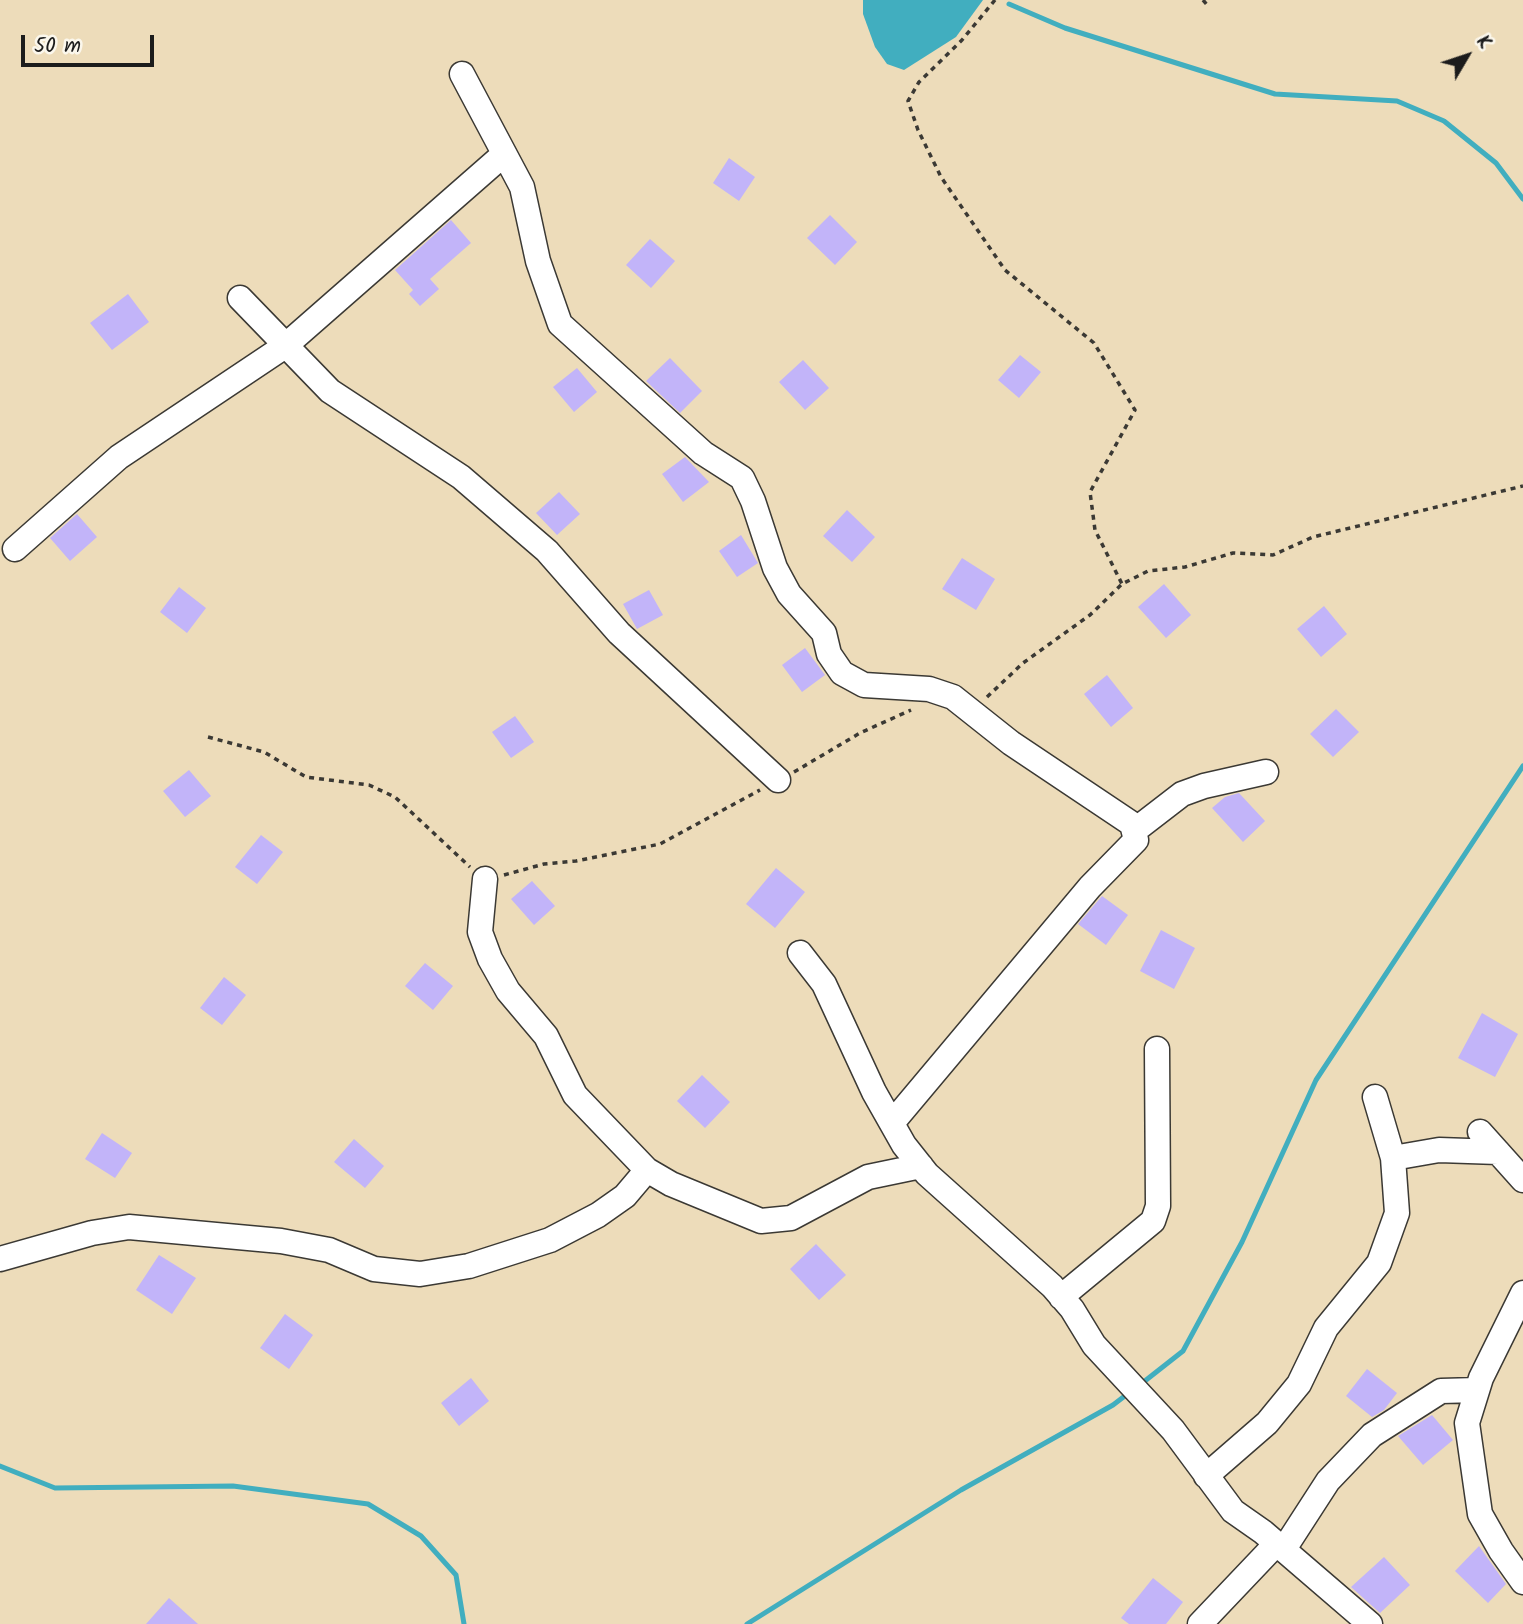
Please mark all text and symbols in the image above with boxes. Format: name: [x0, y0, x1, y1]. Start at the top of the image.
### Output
scale bar: [24, 21, 158, 65]
north arrow: [1432, 21, 1502, 91]
text: K: [1468, 29, 1499, 57]
text: 50 m: [34, 30, 81, 63]

